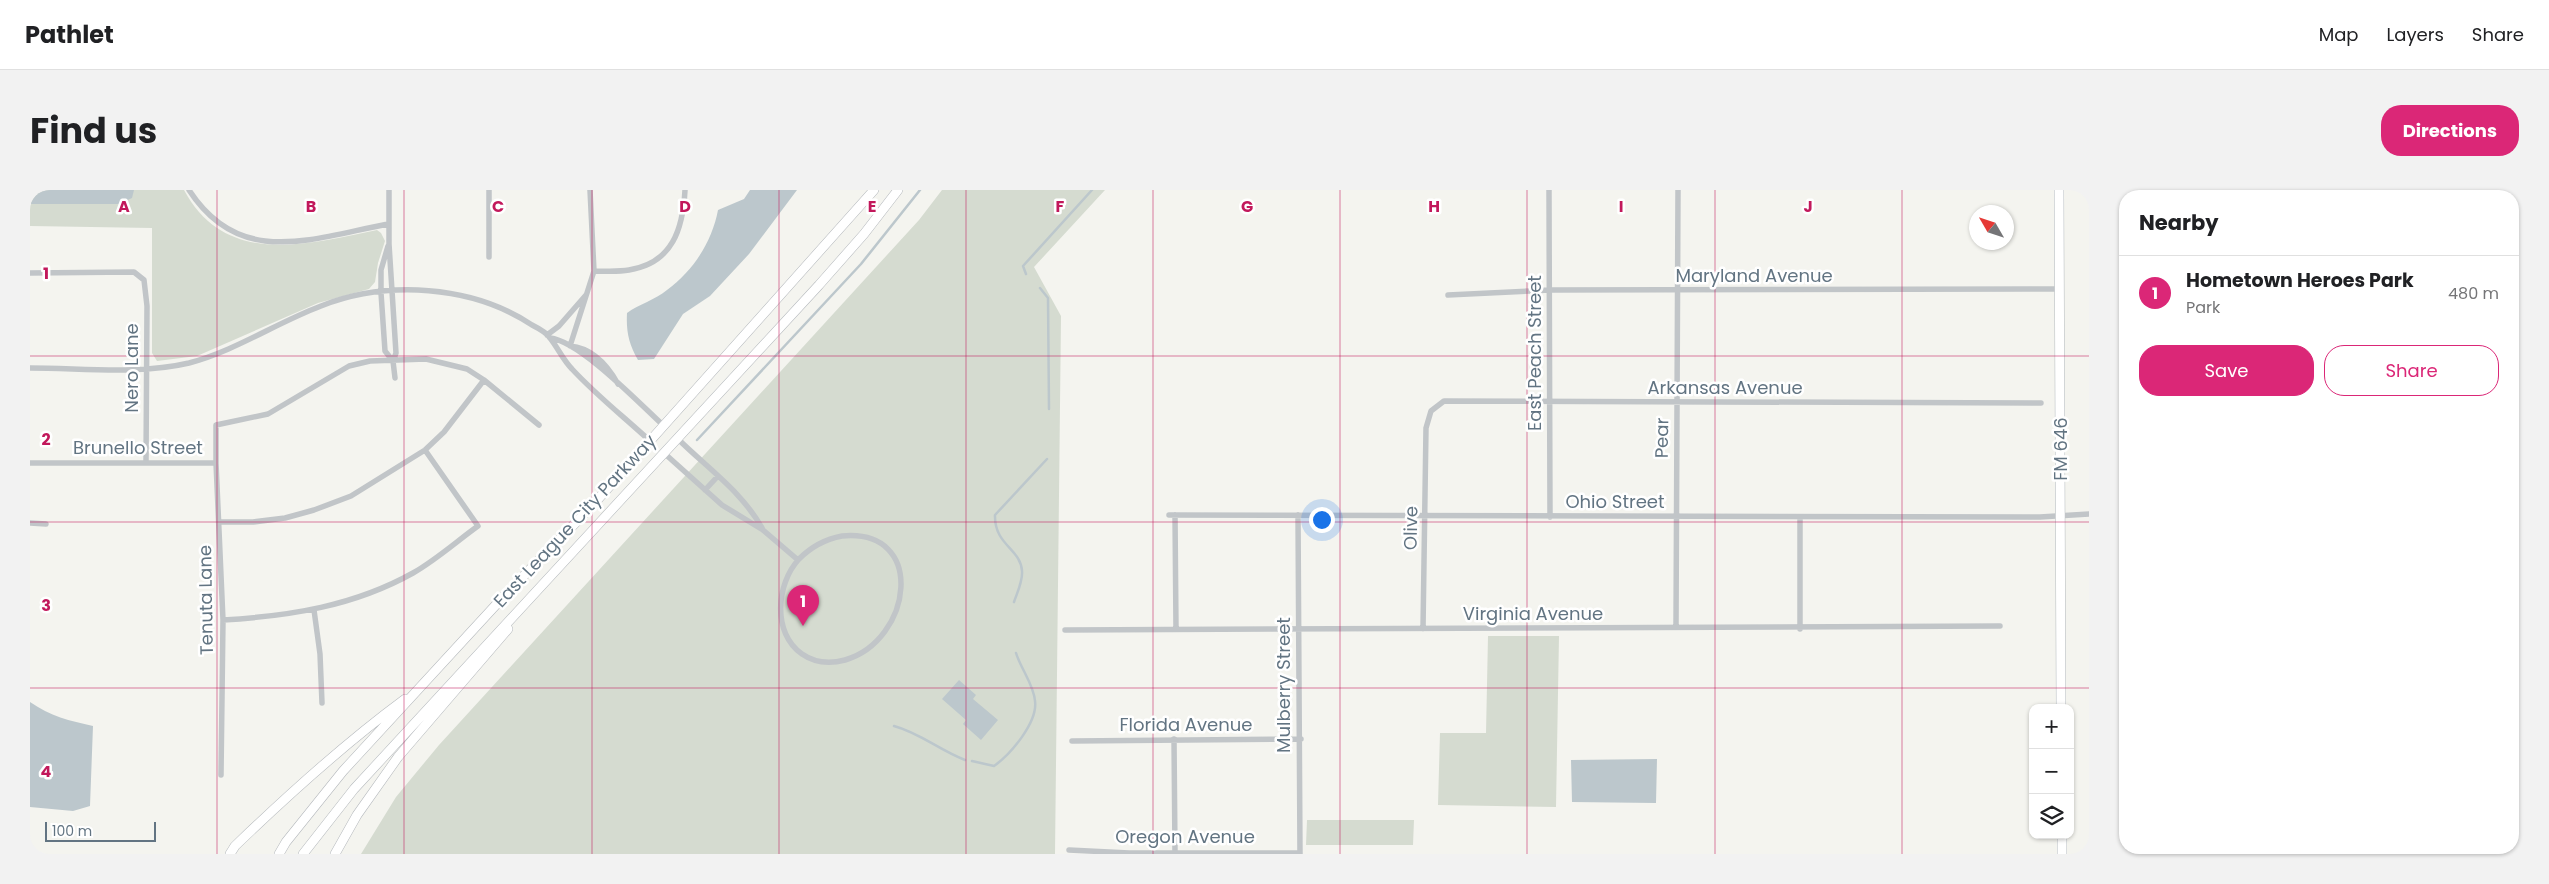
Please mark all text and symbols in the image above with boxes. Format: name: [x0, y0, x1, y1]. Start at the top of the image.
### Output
text: Pathlet: [25, 18, 114, 51]
text: Map: [2319, 22, 2359, 47]
text: Layers: [2387, 22, 2444, 47]
text: Share: [2472, 22, 2524, 47]
button: Directions: [2381, 105, 2519, 156]
text: Find us: [30, 106, 157, 155]
text: A: [118, 195, 130, 218]
text: B: [306, 195, 316, 218]
text: C: [492, 195, 504, 218]
text: D: [679, 195, 691, 218]
text: E: [868, 195, 876, 218]
text: F: [1056, 195, 1065, 218]
text: G: [1241, 195, 1253, 218]
text: H: [1428, 195, 1440, 218]
text: I: [1619, 195, 1623, 218]
text: J: [1803, 195, 1813, 218]
north arrow: [1969, 205, 2014, 250]
text: Nearby: [2139, 208, 2219, 237]
text: 1: [43, 262, 49, 285]
street label: Maryland Avenue: [1675, 263, 1833, 288]
text: Hometown Heroes Park: [2186, 267, 2414, 294]
street label: East Peach Street: [1522, 275, 1547, 431]
text: 1: [2152, 282, 2158, 305]
text: 480 m: [2448, 282, 2499, 305]
text: Park: [2186, 296, 2220, 319]
street label: Nero Lane: [119, 323, 144, 413]
button: Save: [2139, 345, 2314, 396]
button: Share: [2324, 345, 2499, 396]
street label: Arkansas Avenue: [1647, 375, 1803, 400]
street label: Pear: [1649, 417, 1674, 458]
street label: FM 646: [2048, 417, 2073, 481]
text: 2: [41, 428, 51, 451]
street label: East League City Parkway: [488, 429, 662, 613]
street label: Brunello Street: [73, 435, 203, 460]
street label: Ohio Street: [1565, 489, 1665, 514]
street label: Olive: [1398, 506, 1423, 550]
your location: [1309, 507, 1335, 533]
street label: Tenuta Lane: [192, 545, 219, 655]
pin: 1: [787, 585, 819, 626]
text: 3: [41, 594, 51, 617]
street label: Virginia Avenue: [1463, 601, 1603, 626]
street label: Mulberry Street: [1271, 617, 1296, 753]
map controls: [2029, 704, 2074, 839]
button: +: [2029, 704, 2074, 749]
street label: Florida Avenue: [1120, 712, 1252, 737]
button: −: [2029, 749, 2074, 794]
text: 4: [41, 760, 52, 783]
button: layers: [2029, 794, 2074, 839]
scale bar: [45, 819, 156, 842]
text: 100 m: [52, 821, 92, 841]
street label: Oregon Avenue: [1115, 824, 1255, 849]

